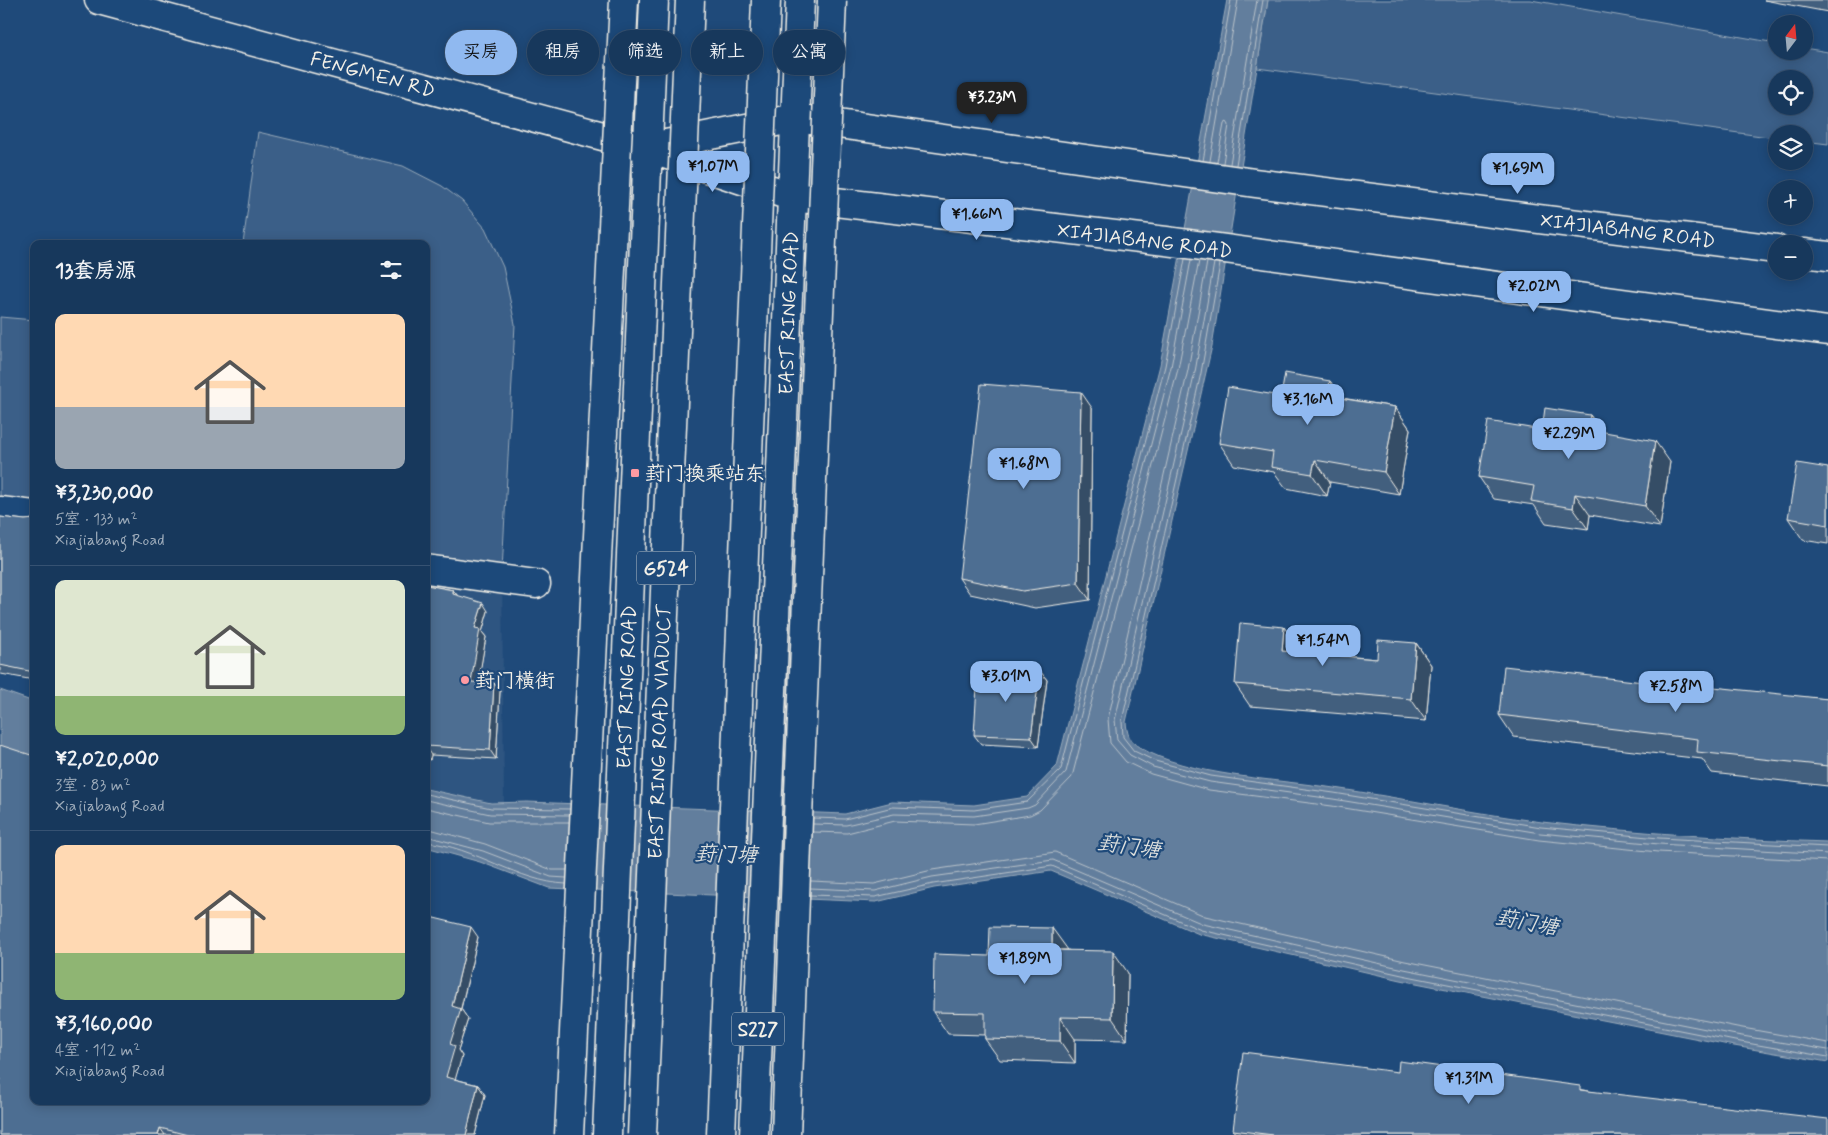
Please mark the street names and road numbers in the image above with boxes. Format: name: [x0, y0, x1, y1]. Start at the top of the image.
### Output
street label: FENGMEN RD: [307, 46, 438, 105]
street label: XIAJIABANG ROAD: [1539, 207, 1717, 256]
street label: XIAJIABANG ROAD: [1056, 217, 1234, 266]
street label: EAST RING ROAD: [773, 231, 806, 395]
road number: G524: [637, 552, 695, 584]
street label: EAST RING ROAD VIADUCT: [643, 603, 678, 860]
street label: EAST RING ROAD: [611, 605, 644, 769]
road number: S227: [732, 1012, 784, 1046]

